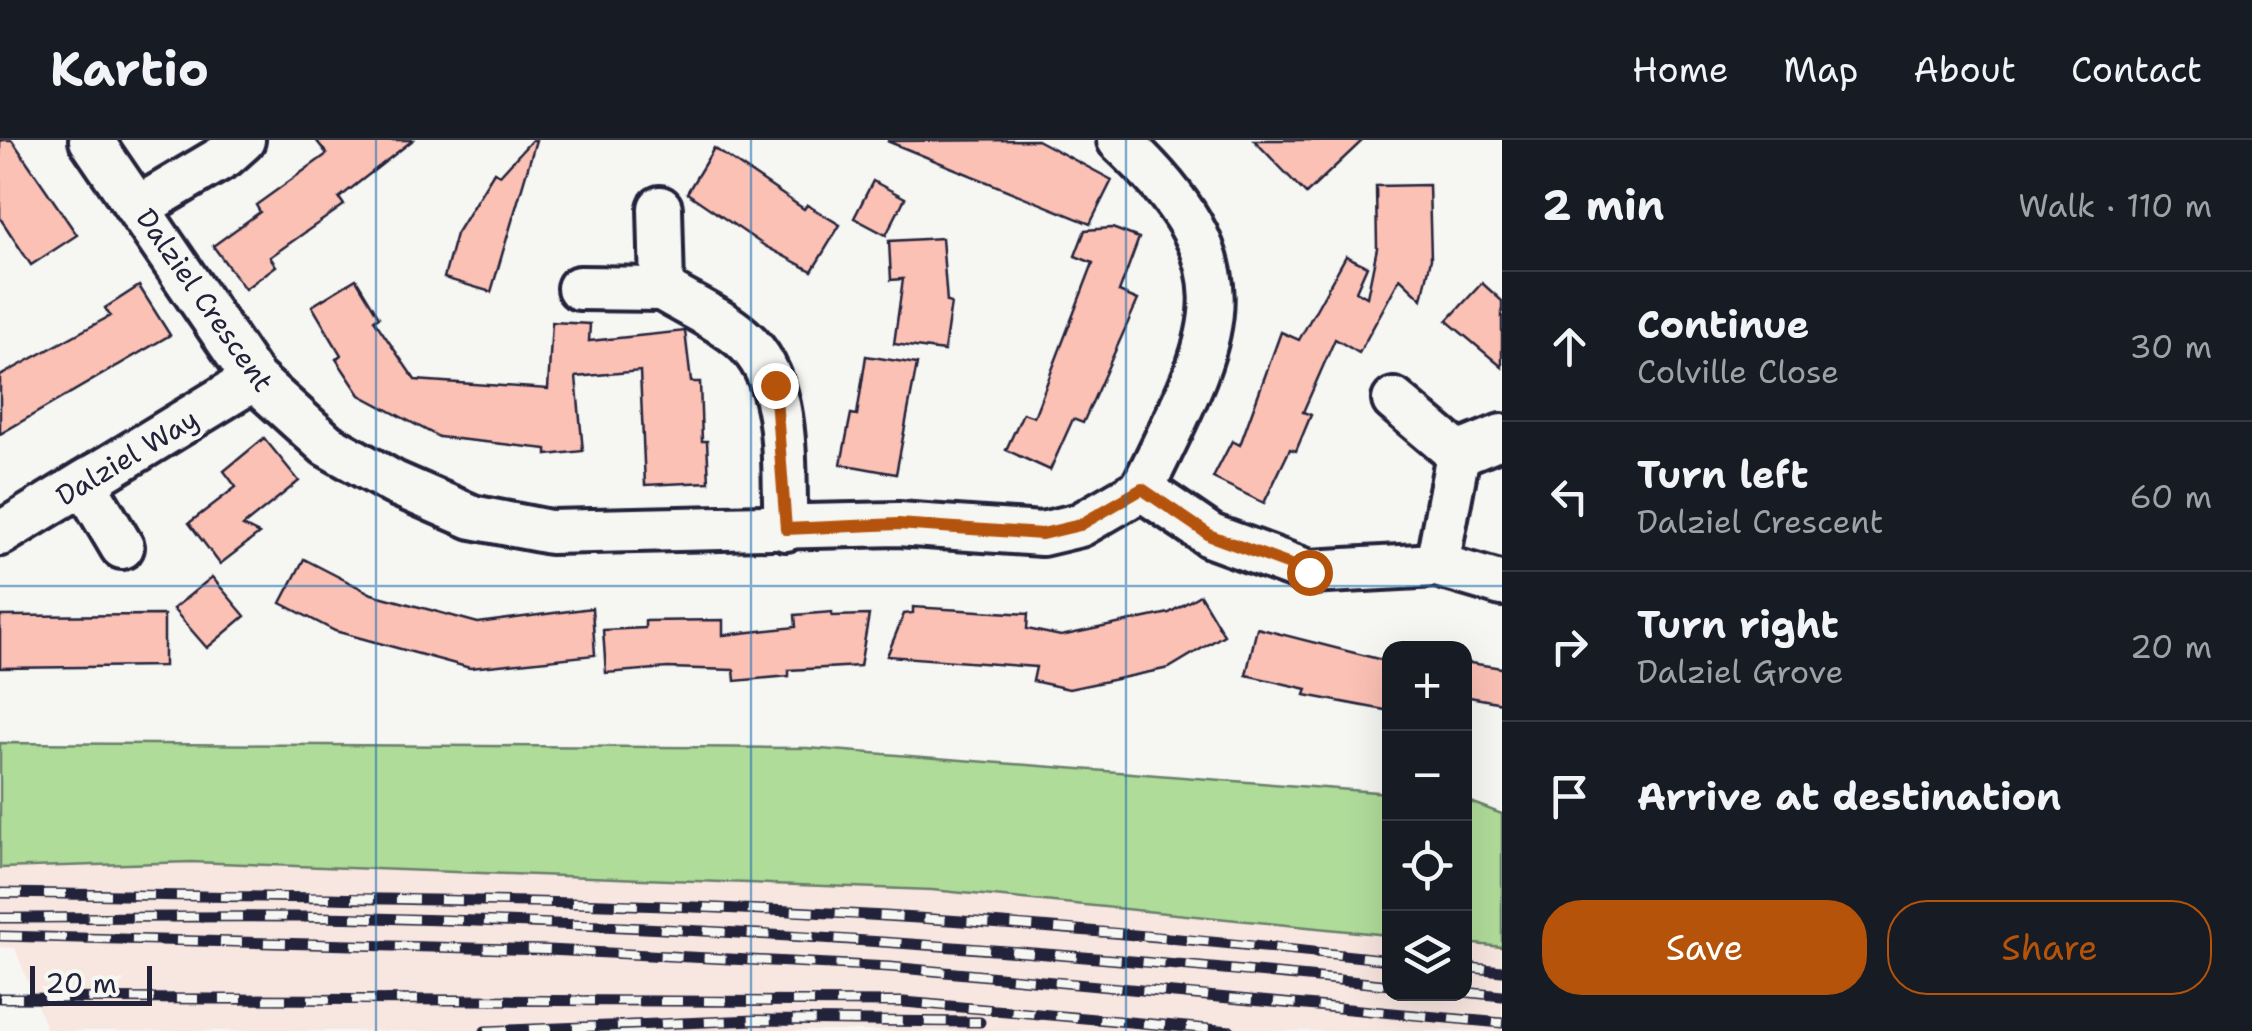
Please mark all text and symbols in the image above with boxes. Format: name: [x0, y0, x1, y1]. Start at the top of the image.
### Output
text: Kartio: [50, 37, 209, 101]
text: Home: [1632, 46, 1728, 93]
text: Map: [1783, 46, 1858, 93]
text: About: [1913, 46, 2016, 93]
text: Contact: [2071, 46, 2202, 93]
text: 2 min: [1542, 177, 1664, 233]
text: Walk · 110 m: [2018, 184, 2212, 227]
street label: Dalziel Crescent: [128, 201, 282, 399]
text: Continue: [1637, 299, 1809, 350]
icon: ahead: [1542, 319, 1597, 374]
text: 30 m: [2129, 325, 2212, 368]
text: Colville Close: [1637, 350, 1839, 393]
route end: [753, 363, 799, 409]
street label: Dalziel Way: [49, 400, 205, 514]
text: Turn left: [1637, 449, 1809, 500]
icon: left: [1542, 469, 1597, 524]
text: 60 m: [2130, 475, 2212, 518]
text: Dalziel Crescent: [1637, 500, 1884, 543]
route start: [1287, 550, 1333, 596]
text: Turn right: [1637, 599, 1839, 650]
icon: right: [1542, 619, 1597, 674]
text: 20 m: [2130, 625, 2212, 668]
map controls: [1382, 641, 1472, 1001]
button: +: [1382, 641, 1472, 731]
text: Dalziel Grove: [1637, 650, 1844, 693]
button: −: [1382, 731, 1472, 821]
icon: arrive: [1542, 769, 1597, 824]
text: Arrive at destination: [1637, 771, 2061, 822]
button: locate: [1382, 821, 1472, 911]
button: Save: [1542, 900, 1867, 995]
button: Share: [1887, 900, 2212, 995]
button: layers: [1382, 911, 1472, 1001]
scale bar: [30, 961, 152, 1006]
text: 20 m: [45, 964, 117, 1002]

